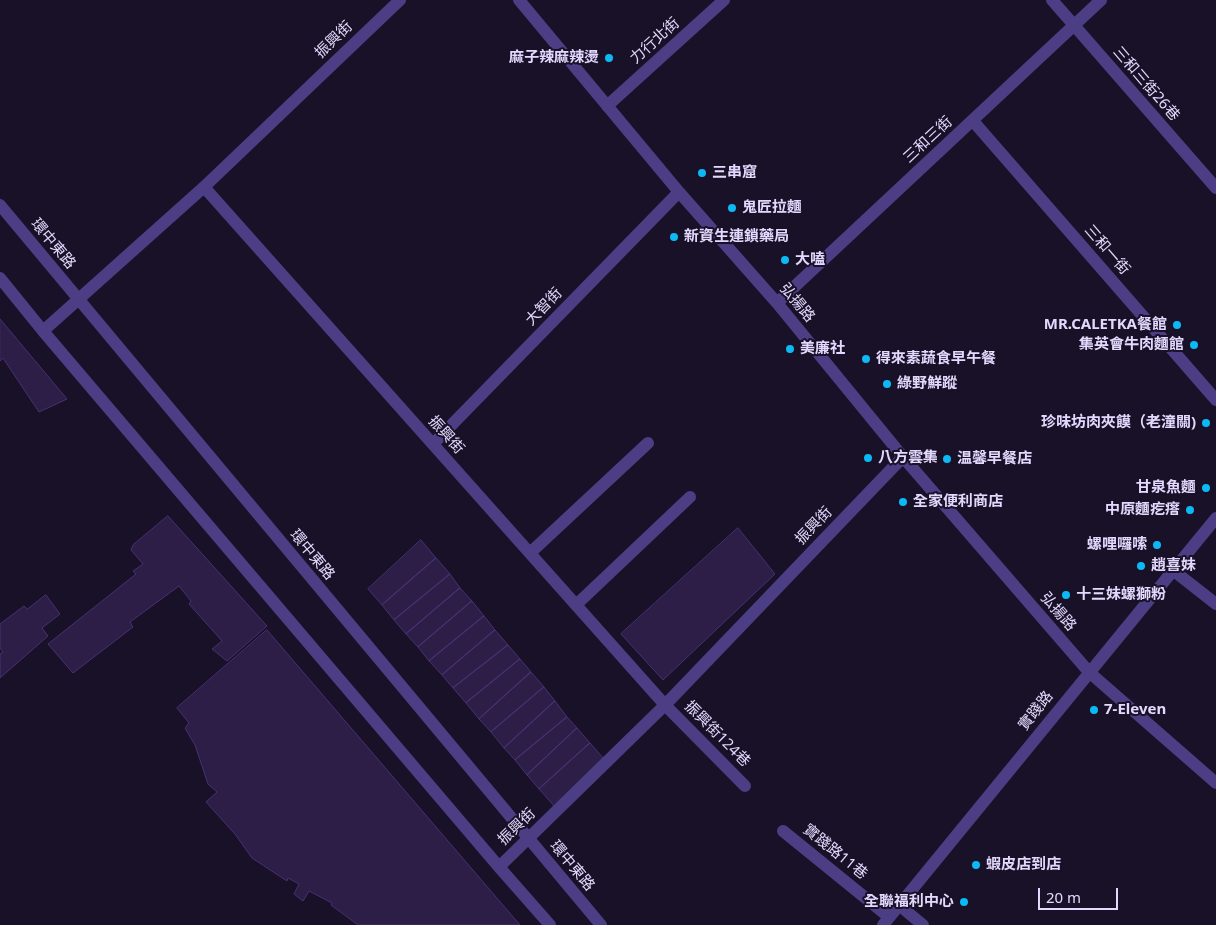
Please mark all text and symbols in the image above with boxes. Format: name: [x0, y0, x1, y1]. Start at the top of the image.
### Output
street label: 力行北街: [627, 14, 683, 68]
street label: 振興街: [312, 18, 356, 62]
street label: 三和三街26巷: [1109, 43, 1183, 125]
place label: 麻子辣麻辣燙: [509, 49, 599, 67]
marker: 麻子辣麻辣燙: [603, 52, 615, 64]
street label: 三和三街: [900, 113, 956, 167]
place label: 三串窟: [712, 164, 757, 182]
marker: 三串窟: [696, 167, 708, 179]
place label: 鬼匠拉麵: [742, 199, 802, 217]
marker: 鬼匠拉麵: [726, 202, 738, 214]
street label: 環中東路: [27, 215, 79, 273]
street label: 三和一街: [1081, 221, 1133, 279]
place label: 新資生連鎖藥局: [684, 228, 789, 246]
marker: 新資生連鎖藥局: [668, 231, 680, 243]
place label: 大嗑: [795, 251, 825, 269]
marker: 大嗑: [779, 254, 791, 266]
street label: 弘揚路: [776, 280, 818, 326]
street label: 大智街: [522, 285, 566, 329]
place label: MR.CALETKA餐館: [1044, 316, 1167, 334]
marker: MR.CALETKA餐館: [1171, 319, 1183, 331]
place label: 集英會牛肉麵館: [1079, 336, 1184, 354]
marker: 集英會牛肉麵館: [1188, 339, 1200, 351]
place label: 美廉社: [800, 340, 845, 358]
marker: 美廉社: [784, 343, 796, 355]
place label: 得來素蔬食早午餐: [876, 350, 996, 368]
marker: 得來素蔬食早午餐: [860, 353, 872, 365]
place label: 綠野鮮蹤: [897, 375, 957, 393]
marker: 綠野鮮蹤: [881, 378, 893, 390]
street label: 振興街: [424, 412, 468, 458]
place label: 珍味坊肉夾饃（老潼關): [1041, 414, 1196, 432]
marker: 珍味坊肉夾饃（老潼關): [1200, 417, 1212, 429]
place label: 八方雲集: [878, 449, 938, 467]
place label: 温馨早餐店: [957, 450, 1032, 468]
marker: 八方雲集: [862, 452, 874, 464]
marker: 温馨早餐店: [941, 453, 953, 465]
place label: 甘泉魚麵: [1136, 479, 1196, 497]
marker: 甘泉魚麵: [1200, 482, 1212, 494]
place label: 全家便利商店: [913, 493, 1003, 511]
marker: 全家便利商店: [897, 496, 909, 508]
place label: 中原麵疙瘩: [1105, 501, 1180, 519]
street label: 振興街: [792, 504, 836, 548]
marker: 中原麵疙瘩: [1184, 504, 1196, 516]
street label: 環中東路: [286, 526, 338, 584]
place label: 螺哩囉嗦: [1087, 536, 1147, 554]
marker: 螺哩囉嗦: [1151, 539, 1163, 551]
place label: 趙喜妹: [1151, 557, 1196, 575]
marker: 趙喜妹: [1135, 560, 1147, 572]
place label: 十三妹螺獅粉: [1076, 586, 1166, 604]
street label: 弘揚路: [1036, 589, 1080, 635]
marker: 十三妹螺獅粉: [1060, 589, 1072, 601]
street label: 實踐路: [1015, 688, 1057, 734]
street label: 振興街124巷: [680, 697, 754, 771]
place label: 7-Eleven: [1104, 701, 1166, 719]
marker: 7-Eleven: [1088, 704, 1100, 716]
street label: 振興街: [495, 805, 539, 849]
street label: 實踐路11巷: [799, 821, 871, 883]
street label: 環中東路: [546, 837, 598, 895]
place label: 蝦皮店到店: [986, 856, 1061, 874]
marker: 蝦皮店到店: [970, 859, 982, 871]
scale bar: [1041, 878, 1121, 910]
text: 20 m: [1046, 887, 1081, 907]
place label: 全聯福利中心: [864, 893, 954, 911]
marker: 全聯福利中心: [958, 896, 970, 908]

